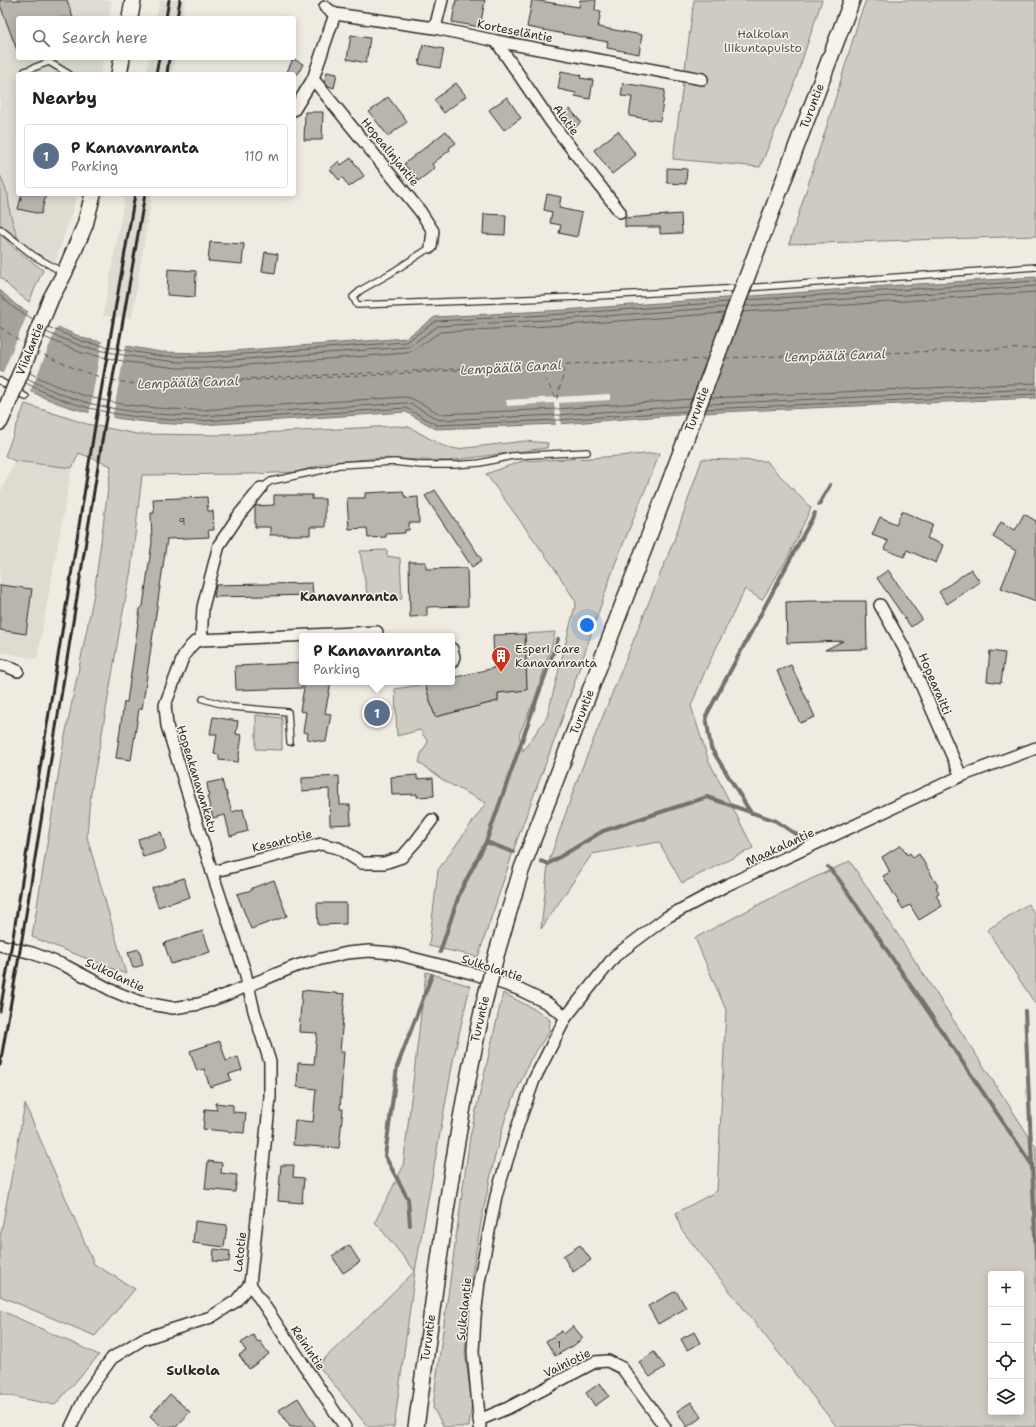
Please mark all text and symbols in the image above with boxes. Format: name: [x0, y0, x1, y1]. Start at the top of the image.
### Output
search box: [16, 16, 296, 60]
street label: Korteseläntie: [476, 16, 554, 46]
park label: Halkolan liikuntapuisto: [724, 26, 802, 56]
icon: search: [30, 27, 52, 49]
text: Search here: [62, 28, 148, 48]
street label: Turuntie: [796, 81, 828, 131]
text: Nearby: [32, 87, 97, 109]
street label: Alatie: [549, 101, 583, 139]
street label: Hopealinjantie: [357, 114, 423, 190]
text: P Kanavanranta: [71, 138, 199, 158]
text: 1: [43, 148, 49, 165]
text: 110 m: [244, 148, 279, 165]
text: Parking: [71, 158, 118, 175]
street label: Viialantie: [12, 320, 48, 378]
water label: Lempäälä Canal: [784, 345, 886, 366]
water label: Lempäälä Canal: [460, 356, 562, 379]
water label: Lempäälä Canal: [137, 372, 239, 393]
street label: Turuntie: [681, 384, 713, 434]
house number: 9: [179, 515, 186, 528]
district label: Kanavanranta: [300, 588, 398, 605]
your location: [577, 615, 597, 635]
popup: [299, 633, 455, 685]
text: P Kanavanranta: [313, 641, 441, 661]
place label: Esperi Care Kanavanranta: [515, 641, 598, 671]
building icon: Esperi Care Kanavanranta: [490, 645, 512, 673]
street label: Hopearaitti: [915, 651, 955, 717]
text: Parking: [313, 661, 360, 678]
street label: Turuntie: [566, 687, 598, 737]
pin: 1: [364, 698, 390, 728]
street label: Hopeakanavankatu: [173, 723, 221, 835]
street label: Maakalantie: [743, 824, 817, 870]
street label: Kesantotie: [250, 826, 314, 856]
street label: Sulkolantie: [459, 951, 525, 986]
street label: Sulkolantie: [83, 954, 148, 996]
street label: Turuntie: [467, 994, 493, 1044]
street label: Latotie: [230, 1231, 250, 1273]
map controls: [988, 1271, 1024, 1415]
button: +: [988, 1271, 1024, 1307]
street label: Sulkolantie: [453, 1276, 475, 1342]
button: −: [988, 1307, 1024, 1343]
street label: Turuntie: [417, 1313, 439, 1363]
street label: Reinintie: [287, 1323, 329, 1374]
house number: 1: [557, 1338, 561, 1351]
button: locate: [988, 1343, 1024, 1379]
street label: Vainiotie: [541, 1345, 593, 1381]
district label: Sulkola: [166, 1361, 220, 1379]
button: layers: [988, 1379, 1024, 1415]

